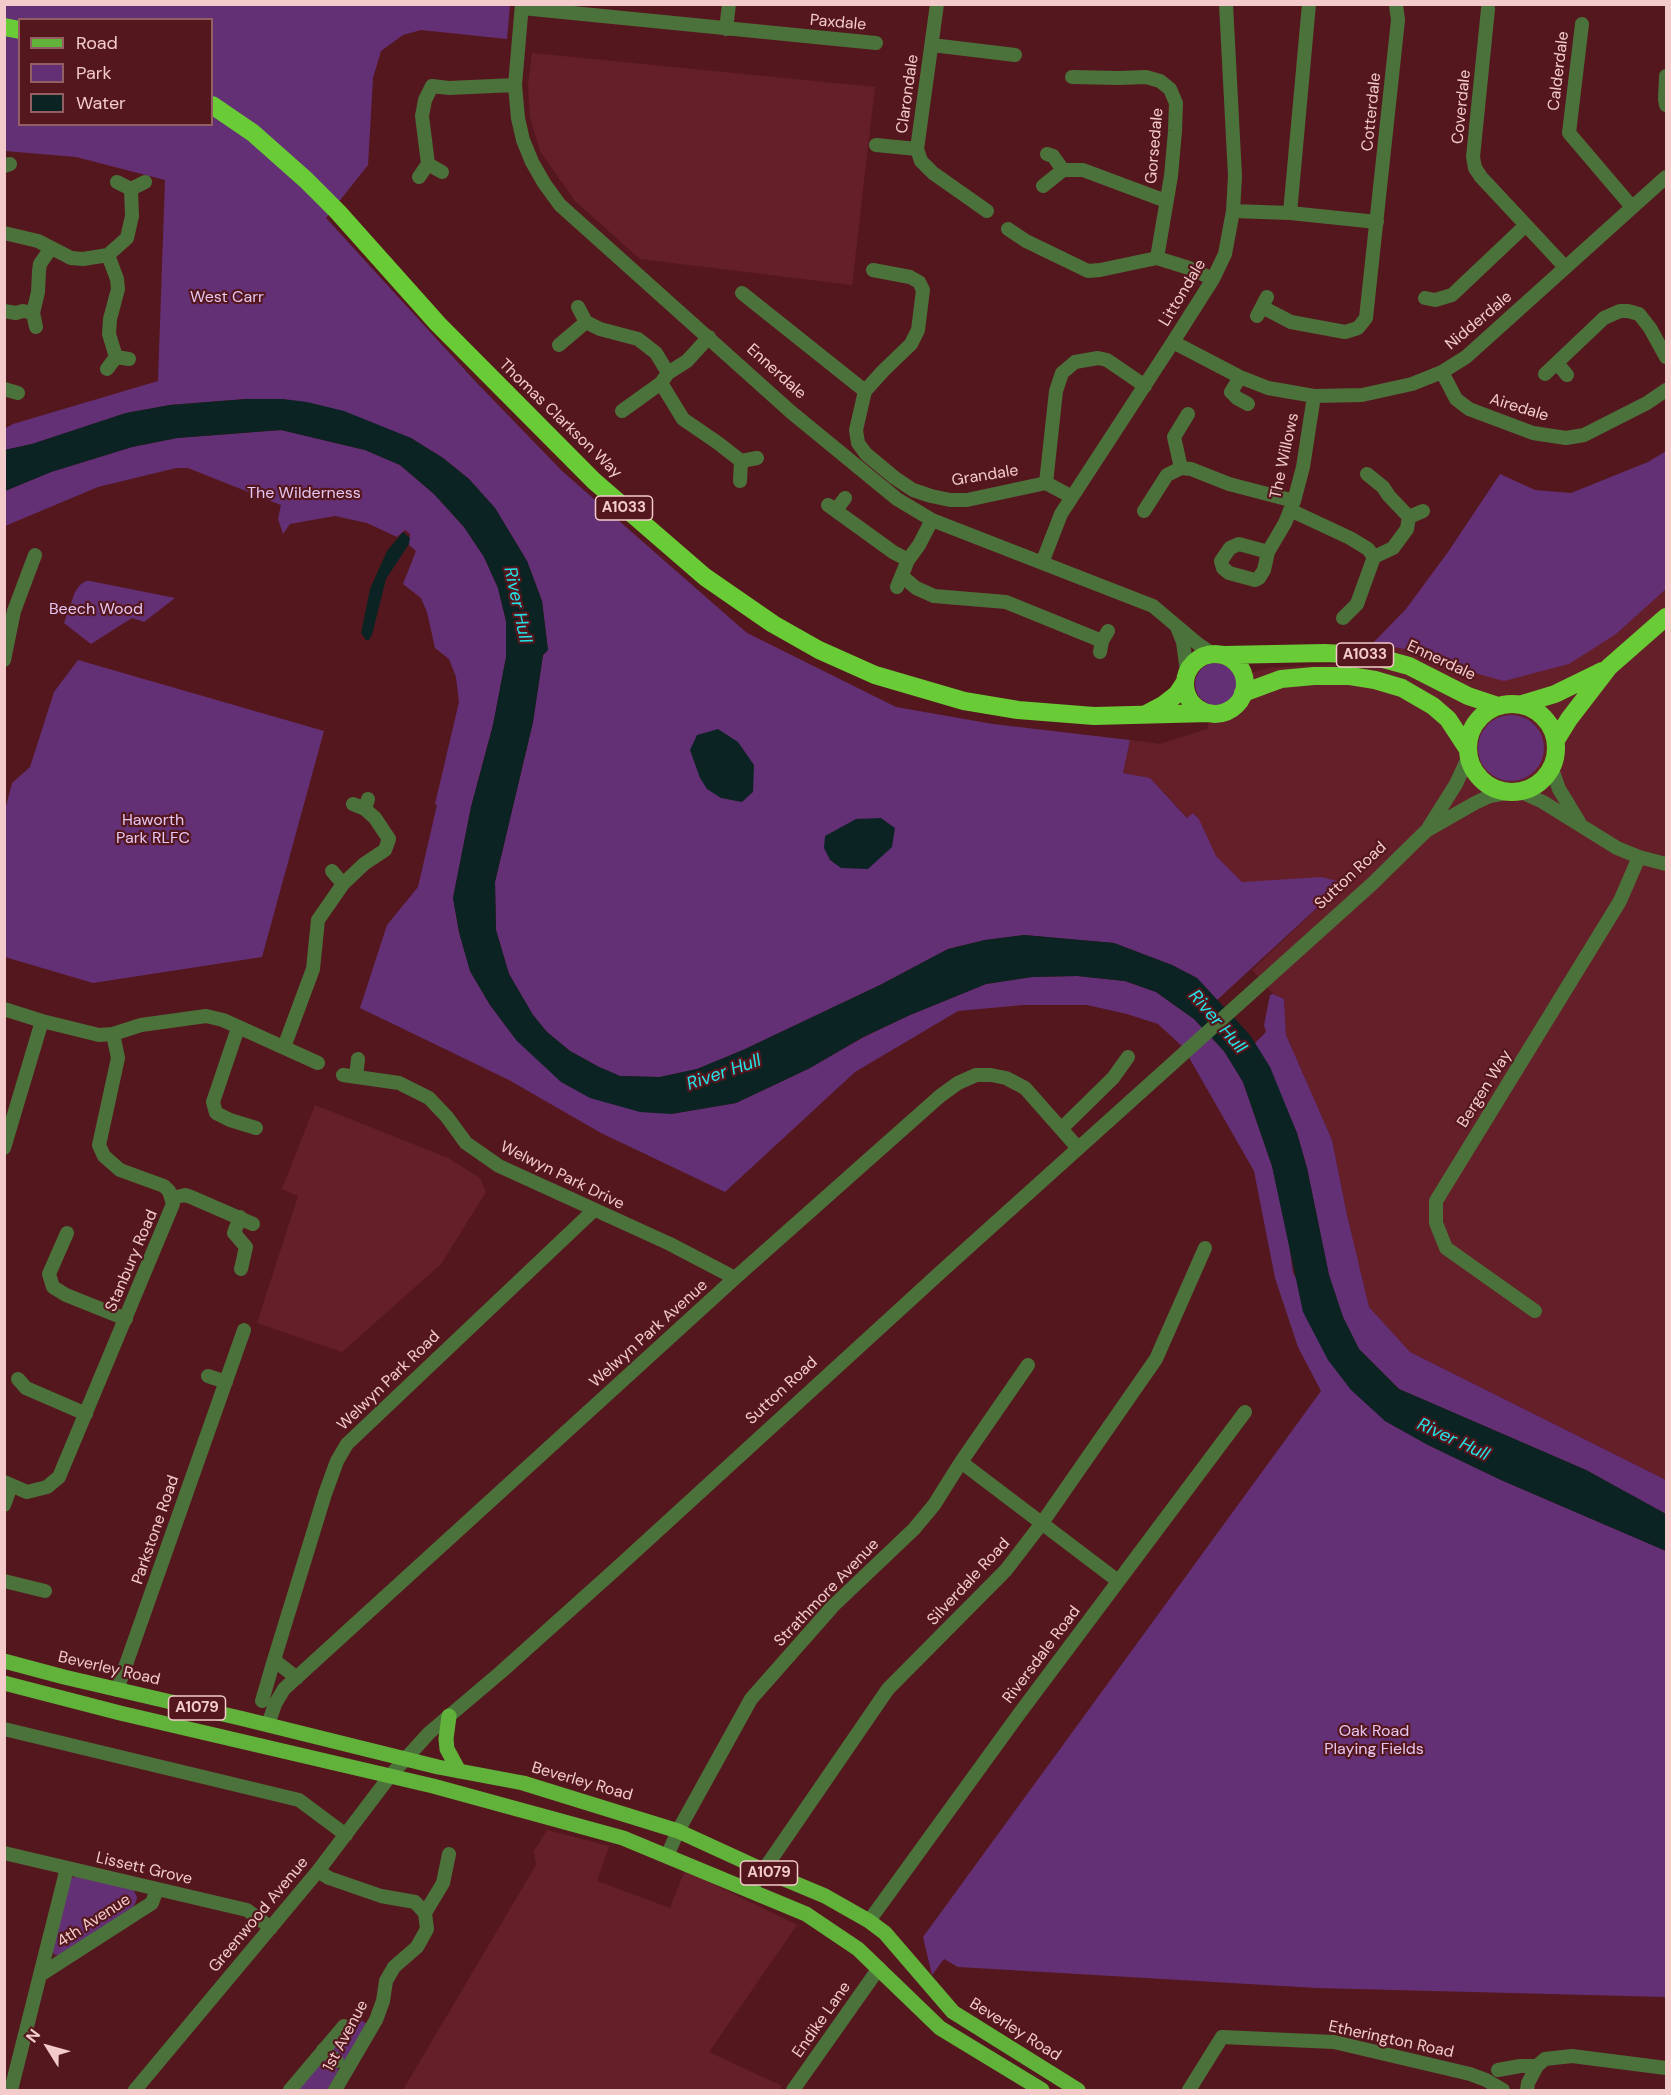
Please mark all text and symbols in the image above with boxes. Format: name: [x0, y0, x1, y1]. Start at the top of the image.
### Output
street label: Paxdale: [809, 11, 867, 35]
legend: [18, 18, 213, 126]
street label: Calderdale: [1545, 30, 1573, 112]
text: Road: [76, 31, 118, 55]
street label: Clarondale: [893, 53, 923, 135]
text: Park: [76, 61, 112, 85]
street label: Coverdale: [1449, 69, 1475, 145]
street label: Cotterdale: [1358, 72, 1386, 152]
text: Water: [76, 91, 126, 115]
street label: Gorsedale: [1142, 107, 1168, 185]
street label: Littondale: [1156, 256, 1210, 330]
park label: West Carr: [190, 288, 264, 308]
street label: Nidderdale: [1442, 288, 1516, 354]
street label: Ennerdale: [742, 340, 810, 404]
street label: Thomas Clarkson Way: [495, 355, 625, 483]
street label: Airedale: [1487, 390, 1551, 426]
street label: The Willows: [1267, 411, 1303, 501]
street label: Grandale: [950, 461, 1020, 491]
park label: The Wilderness: [247, 484, 361, 504]
road number: A1033: [596, 496, 652, 520]
water label: River Hull: [498, 565, 536, 645]
park label: Beech Wood: [49, 600, 143, 620]
street label: Ennerdale: [1404, 637, 1478, 685]
road number: A1033: [1336, 643, 1394, 667]
park label: Haworth Park RLFC: [116, 811, 190, 849]
street label: Sutton Road: [1311, 838, 1391, 914]
water label: River Hull: [1184, 986, 1250, 1058]
street label: Bergen Way: [1454, 1047, 1516, 1131]
water label: River Hull: [684, 1050, 764, 1096]
street label: Welwyn Park Drive: [497, 1138, 627, 1214]
street label: Stanbury Road: [102, 1207, 162, 1315]
street label: Welwyn Park Avenue: [586, 1276, 712, 1392]
street label: Welwyn Park Road: [334, 1327, 444, 1435]
street label: Sutton Road: [742, 1353, 822, 1429]
water label: River Hull: [1413, 1414, 1493, 1466]
street label: Parkstone Road: [128, 1473, 184, 1587]
street label: Silverdale Road: [924, 1534, 1014, 1630]
street label: Strathmore Avenue: [771, 1535, 883, 1651]
street label: Riversdale Road: [999, 1602, 1085, 1708]
street label: Beverley Road: [56, 1648, 162, 1690]
road number: A1079: [168, 1696, 226, 1720]
park label: Oak Road Playing Fields: [1324, 1722, 1424, 1760]
street label: Beverley Road: [529, 1758, 635, 1806]
street label: Lissett Grove: [94, 1849, 194, 1889]
street label: Greenwood Avenue: [205, 1853, 313, 1977]
road number: A1079: [740, 1861, 798, 1885]
street label: 4th Avenue: [54, 1890, 134, 1952]
street label: Endike Lane: [789, 1978, 855, 2062]
street label: Beverley Road: [966, 1994, 1064, 2066]
street label: 1st Avenue: [319, 1997, 373, 2075]
north arrow: [18, 2017, 78, 2077]
street label: Etherington Road: [1327, 2017, 1455, 2063]
text: N: [21, 2025, 45, 2047]

